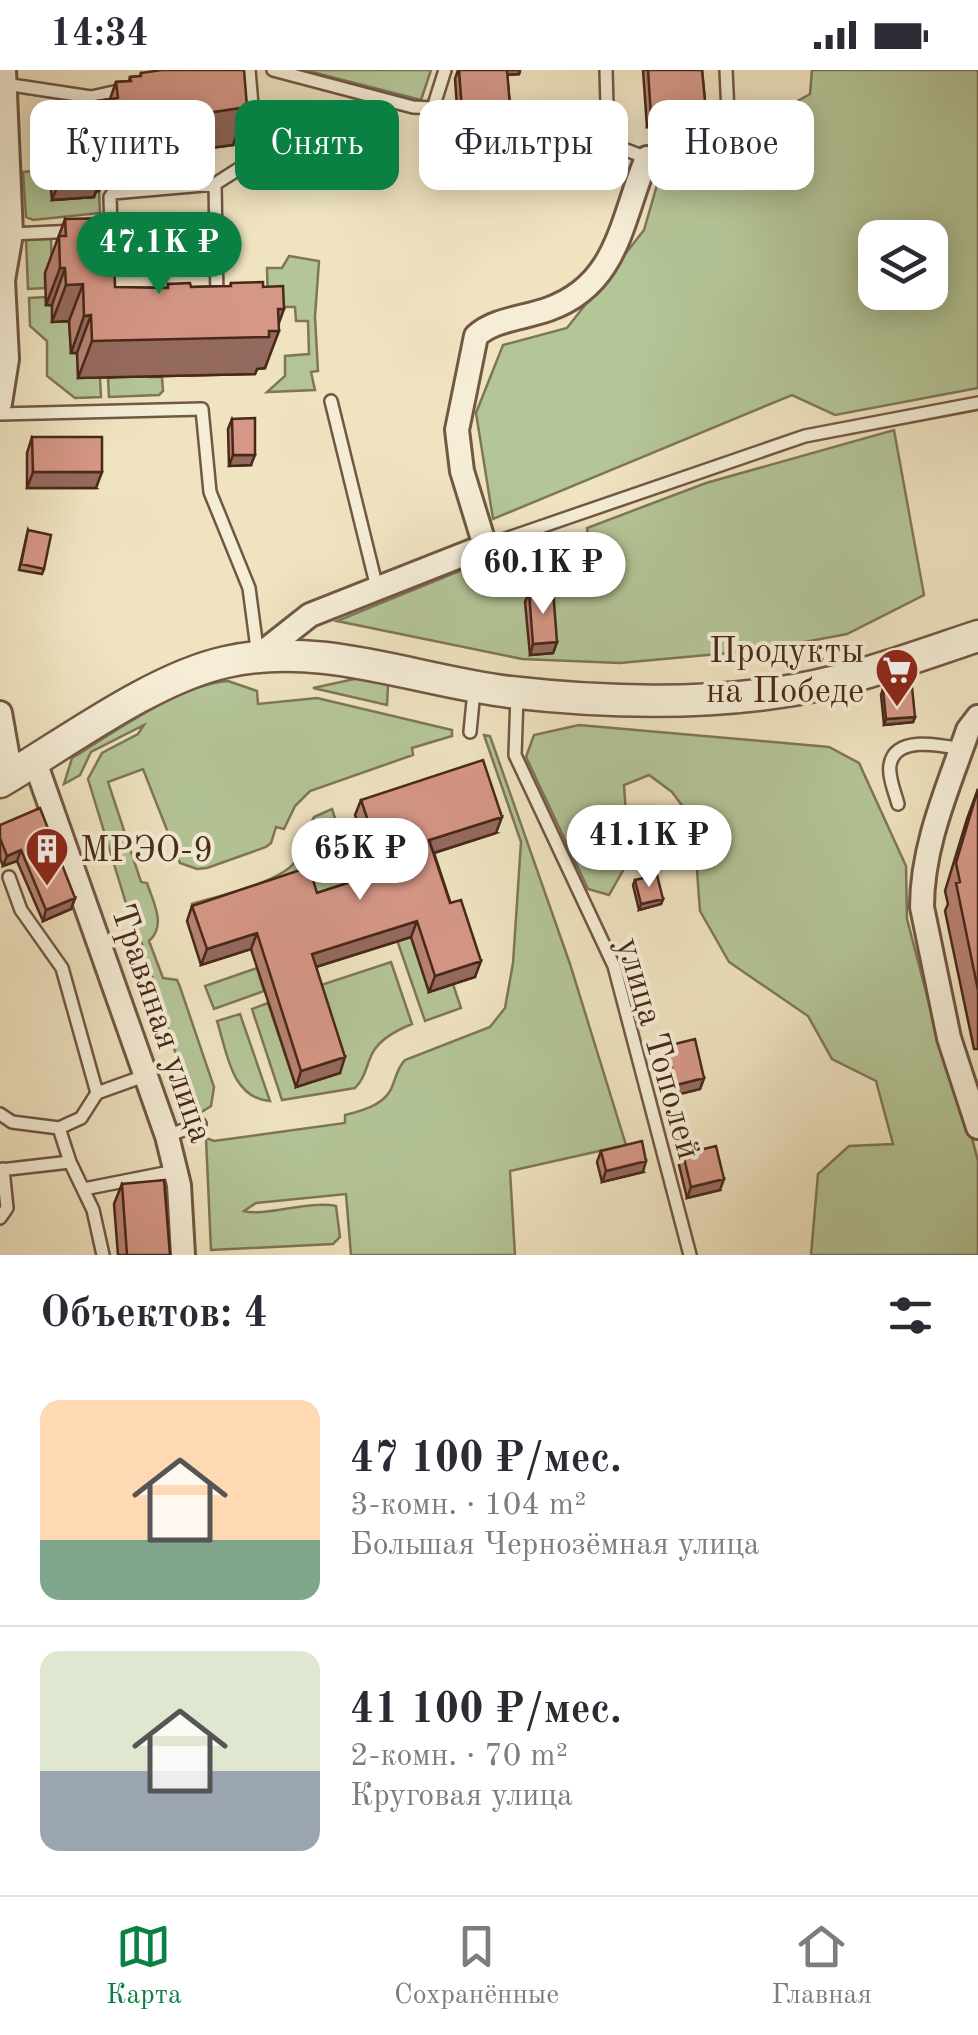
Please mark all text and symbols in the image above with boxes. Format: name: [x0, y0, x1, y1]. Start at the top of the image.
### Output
text: 14:34: [50, 16, 149, 54]
chip: Купить: [30, 100, 215, 190]
chip: Снять: [235, 100, 399, 190]
chip: Фильтры: [419, 100, 628, 190]
chip: Новое: [648, 100, 814, 190]
pin: 47.1K ₽: [67, 212, 251, 297]
map controls: [858, 220, 948, 310]
button: layers: [858, 220, 948, 310]
text: 47.1K ₽: [99, 228, 219, 260]
pin: 60.1K ₽: [451, 532, 635, 617]
text: 60.1K ₽: [483, 548, 603, 580]
place label: Продукты на Победе: [706, 635, 864, 710]
supermarket icon: Продукты на Победе: [874, 647, 920, 708]
pin: 41.1K ₽: [557, 805, 741, 890]
pin: 65K ₽: [290, 818, 430, 903]
text: 41.1K ₽: [589, 821, 709, 853]
building icon: МРЭО-9: [24, 826, 70, 887]
place label: МРЭО-9: [80, 834, 213, 869]
text: 65K ₽: [313, 834, 407, 866]
street label: Травяная улица: [103, 900, 218, 1147]
street label: улица Тополей: [609, 934, 706, 1163]
icon: filters: [883, 1288, 938, 1343]
text: Объектов: 4: [40, 1294, 268, 1336]
text: 47 100 ₽/мес.: [350, 1439, 622, 1481]
icon: home: [120, 1440, 240, 1560]
text: 3-комн. · 104 m²: [350, 1490, 586, 1522]
text: Большая Чернозёмная улица: [350, 1530, 760, 1562]
text: 41 100 ₽/мес.: [350, 1690, 622, 1732]
icon: home: [120, 1691, 240, 1811]
text: 2-комн. · 70 m²: [350, 1741, 568, 1773]
text: Круговая улица: [350, 1781, 573, 1813]
tab: Карта: [106, 1919, 182, 2014]
tab: Сохранённые: [394, 1919, 559, 2014]
tab: Главная: [771, 1919, 872, 2014]

